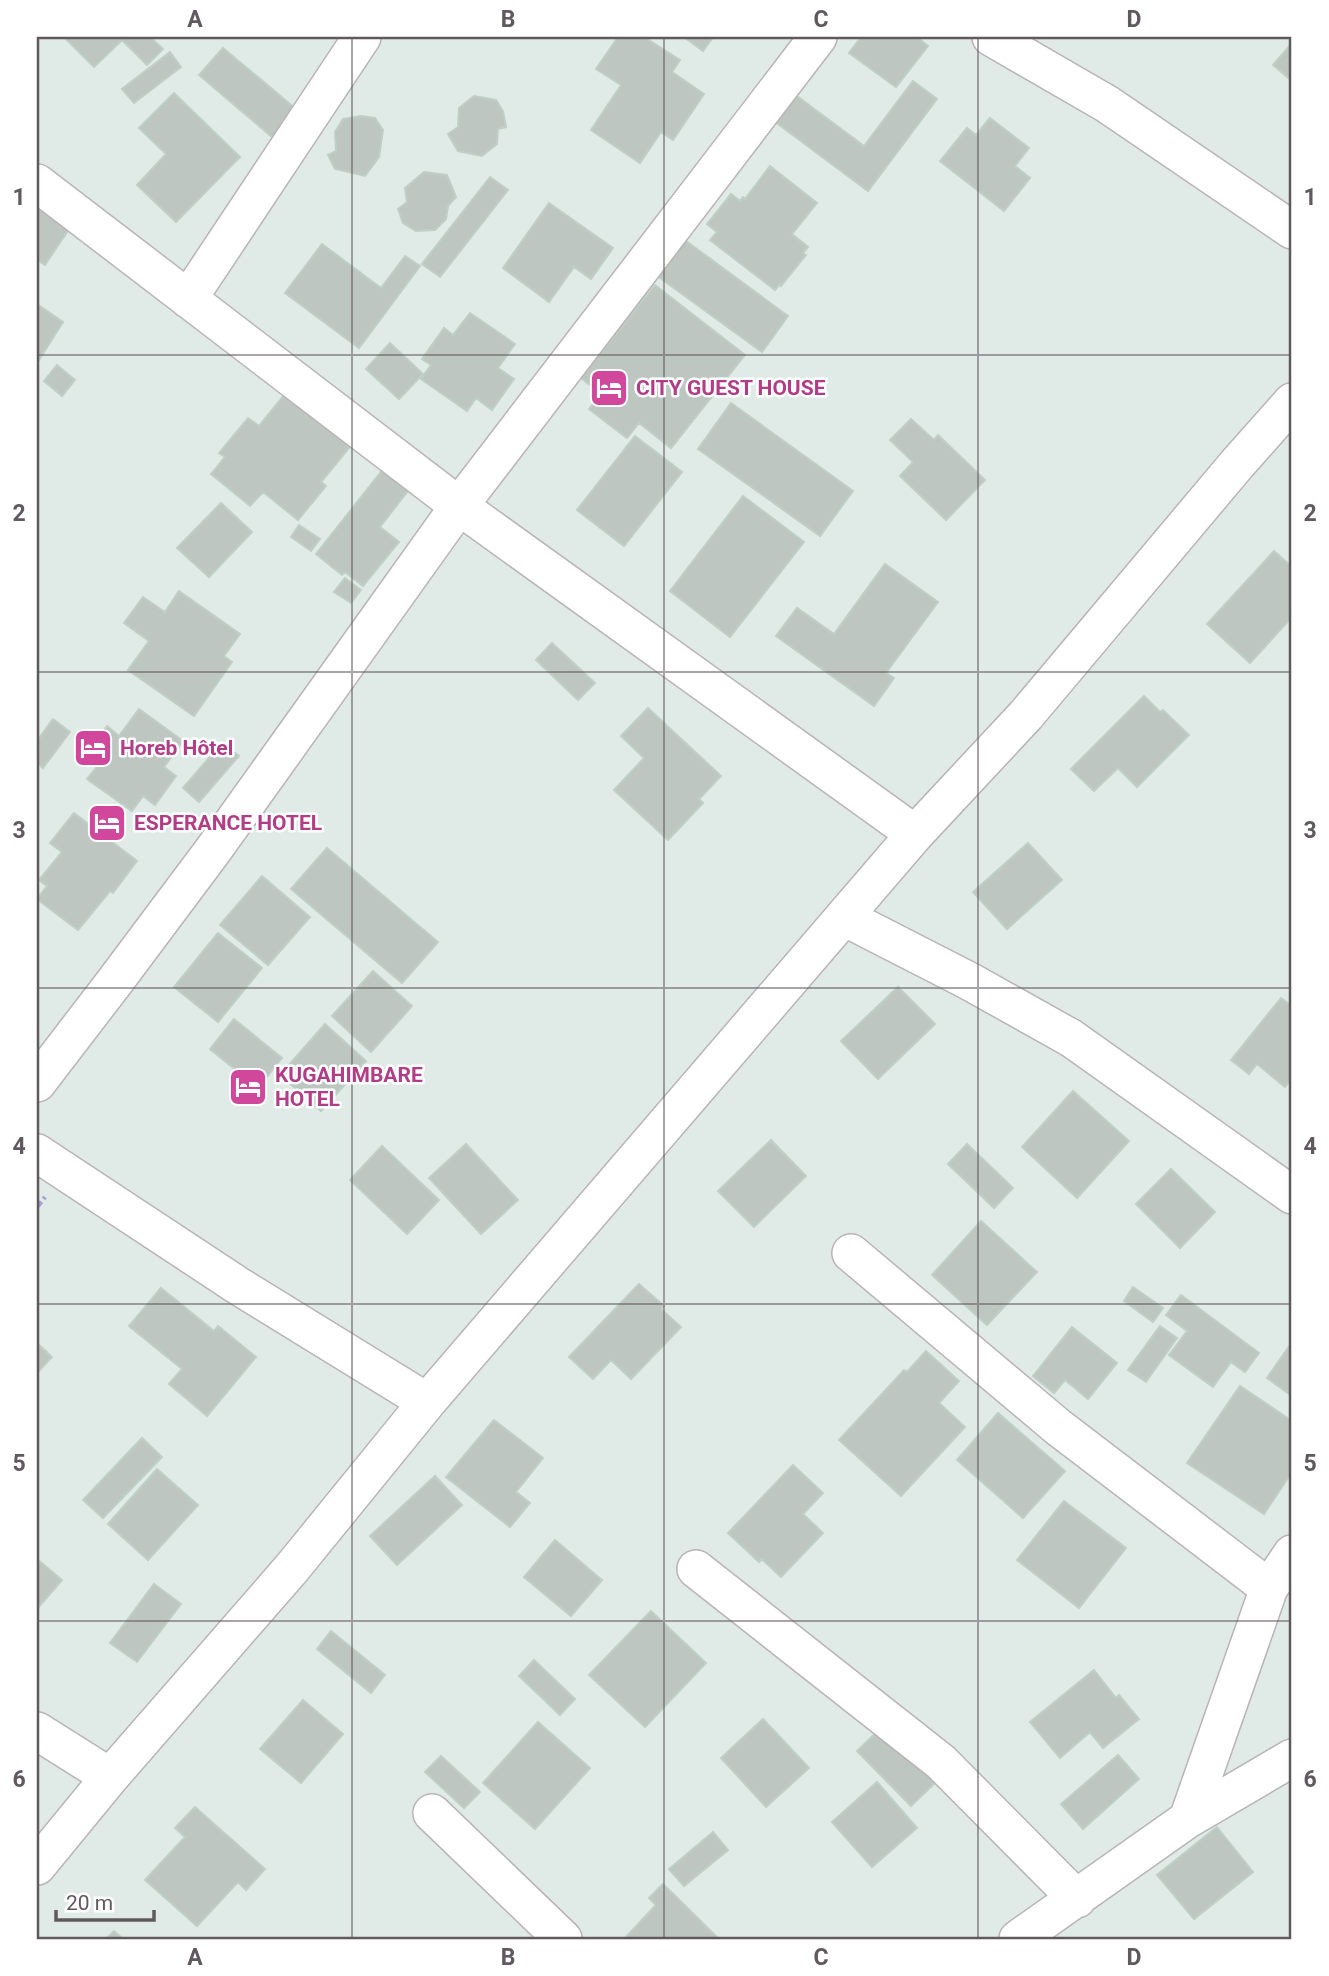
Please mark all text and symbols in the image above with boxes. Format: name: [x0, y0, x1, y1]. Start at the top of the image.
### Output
text: A: [187, 6, 203, 33]
text: B: [501, 6, 515, 33]
text: C: [813, 6, 829, 33]
text: D: [1127, 6, 1141, 33]
text: 1: [12, 184, 26, 211]
text: 1: [1303, 184, 1317, 211]
hotel icon: CITY GUEST HOUSE: [588, 367, 630, 409]
place label: CITY GUEST HOUSE: [636, 376, 826, 400]
text: 2: [12, 500, 26, 527]
text: 2: [1303, 500, 1317, 527]
hotel icon: Horeb Hôtel: [72, 727, 114, 769]
place label: Horeb Hôtel: [120, 736, 233, 760]
hotel icon: ESPERANCE HOTEL: [86, 802, 128, 844]
place label: ESPERANCE HOTEL: [134, 811, 322, 835]
text: 3: [12, 817, 26, 844]
text: 3: [1303, 817, 1317, 844]
place label: KUGAHIMBARE HOTEL: [275, 1063, 423, 1111]
hotel icon: KUGAHIMBARE HOTEL: [227, 1066, 269, 1108]
text: 4: [12, 1133, 26, 1160]
text: 4: [1303, 1133, 1317, 1160]
text: 5: [12, 1450, 26, 1477]
text: 5: [1303, 1450, 1317, 1477]
text: 6: [12, 1766, 26, 1793]
text: 6: [1303, 1766, 1317, 1793]
scale bar: [56, 1878, 154, 1922]
text: 20 m: [66, 1891, 113, 1915]
text: A: [187, 1944, 203, 1971]
text: B: [501, 1944, 515, 1971]
text: C: [813, 1944, 829, 1971]
text: D: [1127, 1944, 1141, 1971]

